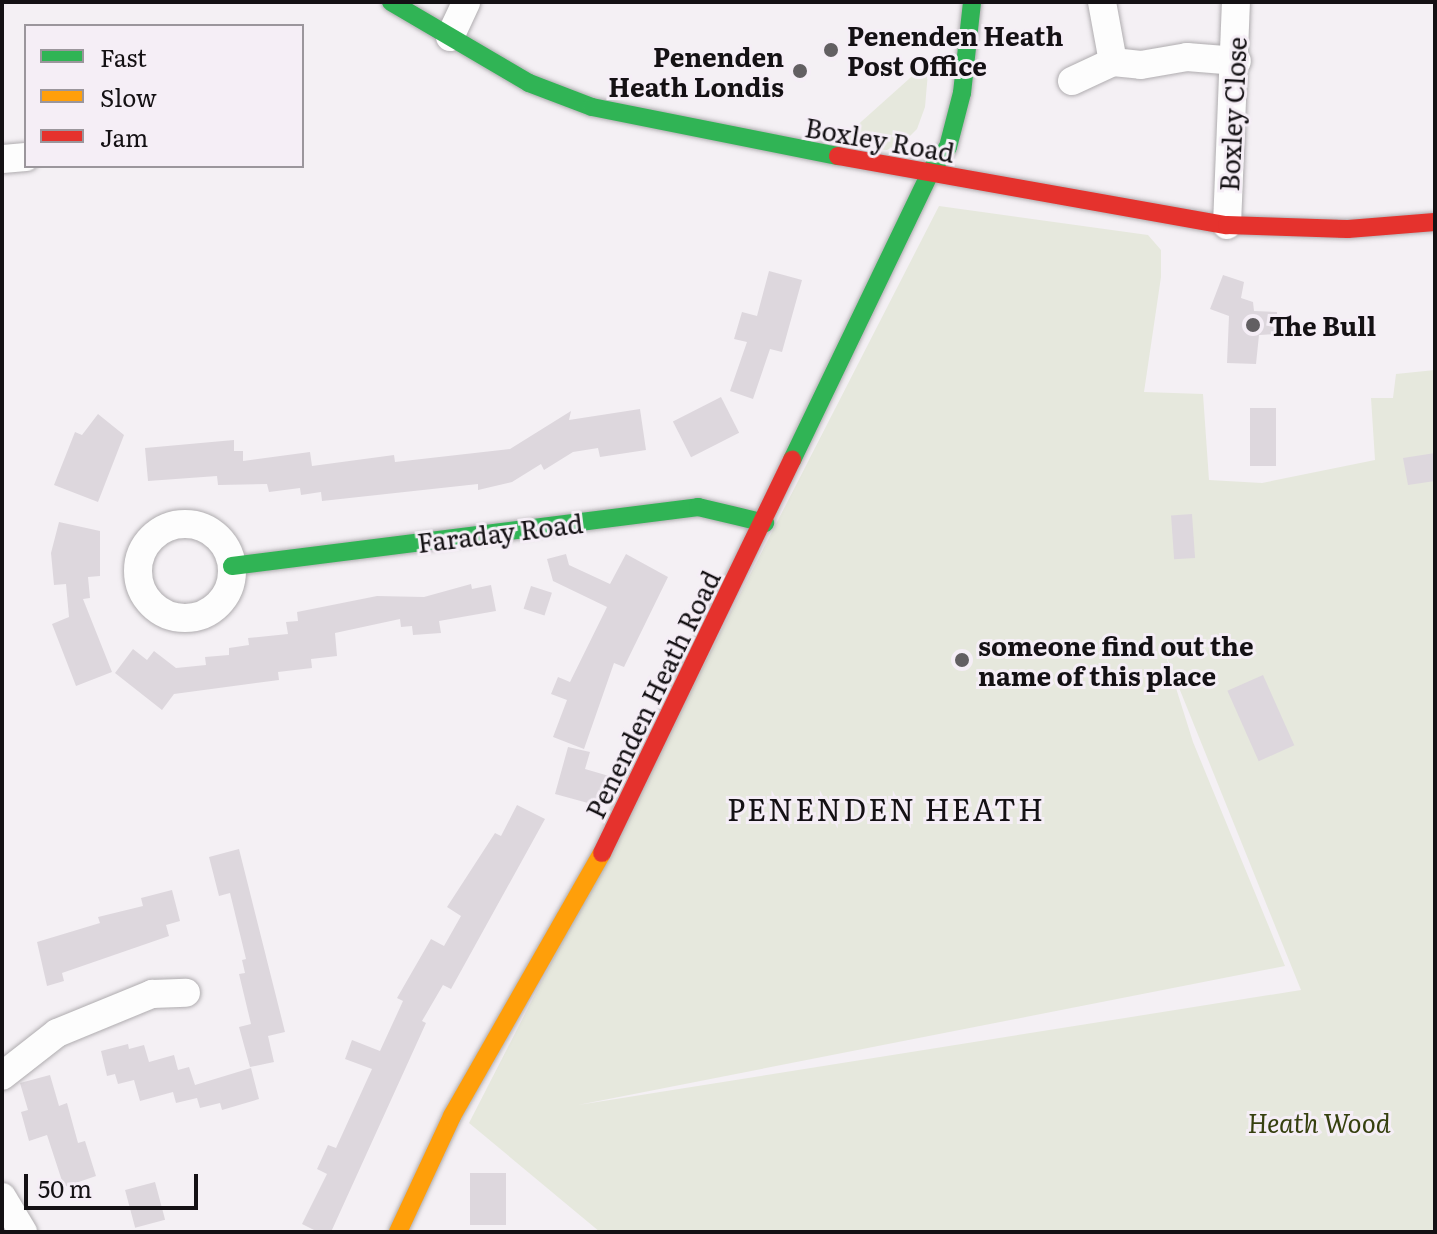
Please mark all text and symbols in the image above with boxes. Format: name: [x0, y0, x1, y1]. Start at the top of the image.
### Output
place label: Penenden Heath Post Office: [847, 19, 1063, 80]
legend: [24, 24, 304, 168]
street label: Boxley Close: [1212, 36, 1252, 192]
text: Fast: [100, 39, 147, 74]
place label: Penenden Heath Londis: [608, 40, 784, 102]
marker: Penenden Heath Post Office: [822, 41, 840, 59]
marker: Penenden Heath Londis: [791, 62, 809, 80]
text: Slow: [100, 79, 157, 114]
street label: Boxley Road: [803, 110, 957, 168]
text: Jam: [100, 119, 148, 154]
place label: The Bull: [1269, 309, 1376, 341]
marker: The Bull: [1244, 316, 1262, 334]
street label: Faraday Road: [415, 506, 585, 558]
street label: Penenden Heath Road: [578, 565, 726, 823]
place label: someone find out the name of this place: [978, 629, 1254, 690]
marker: someone find out the name of this place: [953, 651, 971, 669]
district label: PENENDEN HEATH: [727, 790, 1045, 826]
park label: Heath Wood: [1247, 1106, 1391, 1138]
scale bar: [28, 1158, 202, 1208]
text: 50 m: [38, 1170, 92, 1205]

